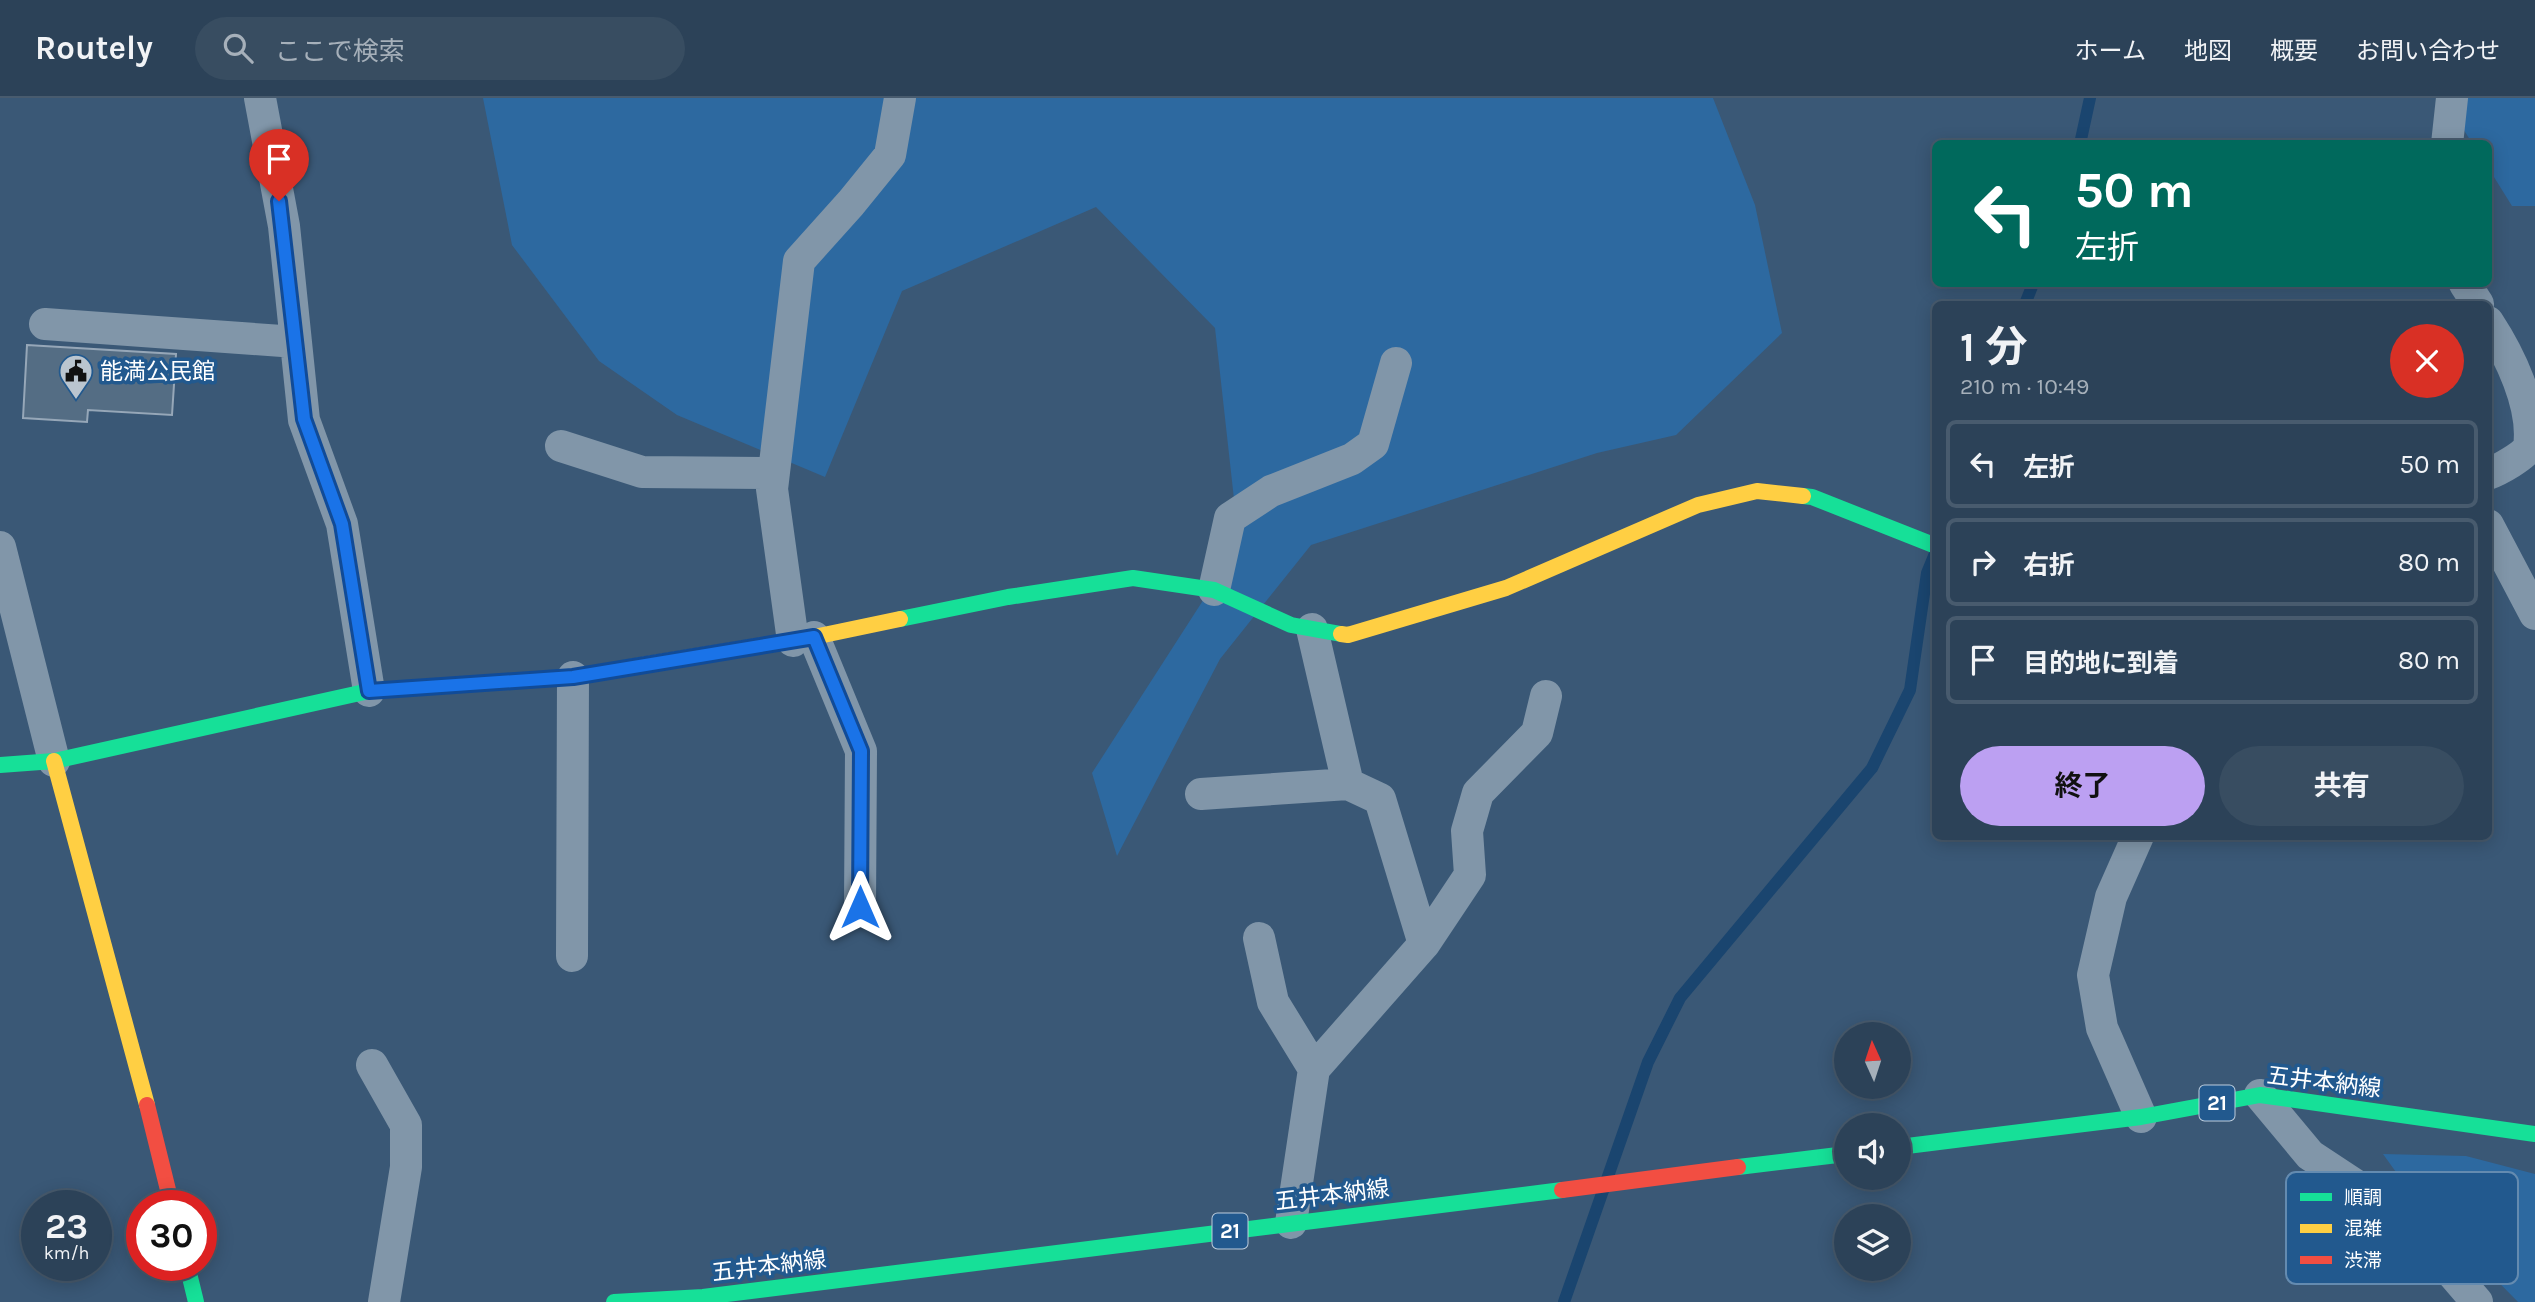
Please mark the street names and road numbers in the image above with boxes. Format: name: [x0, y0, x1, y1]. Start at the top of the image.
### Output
street label: 五井本納線: [2265, 1062, 2383, 1102]
road number: 21: [2200, 1086, 2234, 1121]
street label: 五井本納線: [1273, 1175, 1391, 1215]
road number: 21: [1212, 1214, 1248, 1248]
street label: 五井本納線: [710, 1246, 828, 1286]

